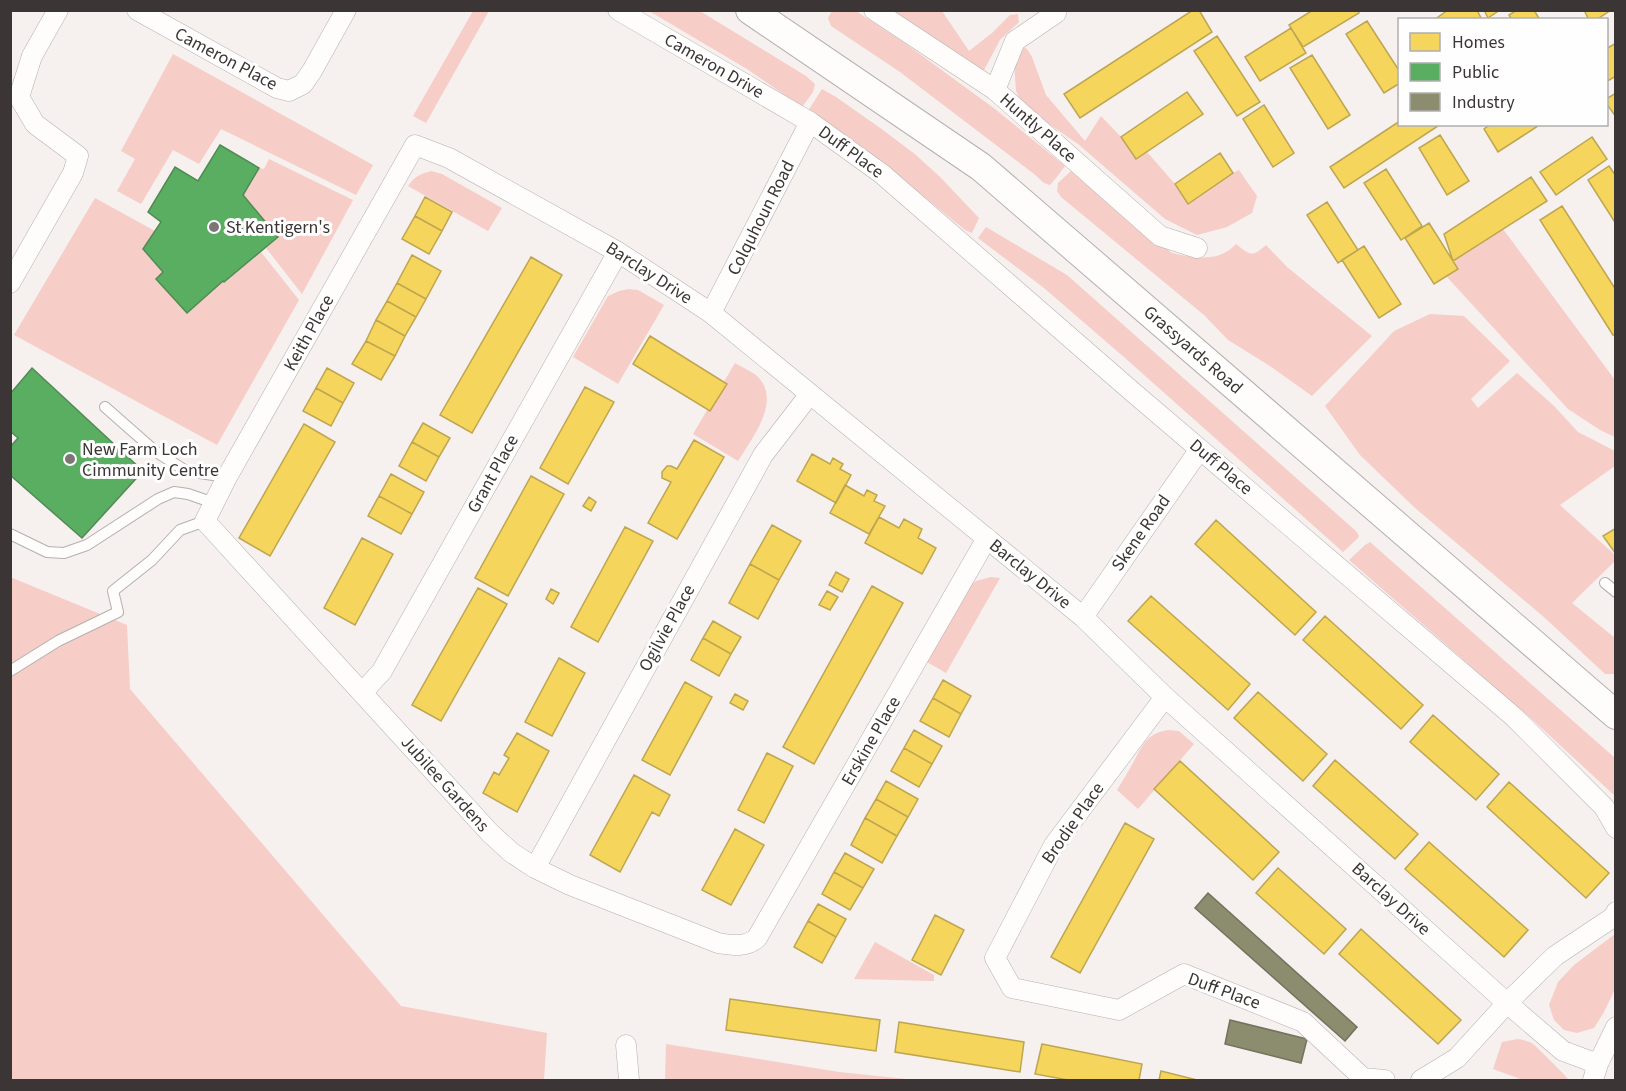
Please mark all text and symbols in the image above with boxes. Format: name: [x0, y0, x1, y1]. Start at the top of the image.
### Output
legend: [1398, 18, 1608, 126]
street label: Cameron Place: [170, 21, 282, 97]
street label: Cameron Drive: [659, 27, 769, 105]
text: Homes: [1452, 30, 1505, 55]
text: Public: [1452, 60, 1499, 85]
street label: Huntly Place: [994, 88, 1082, 169]
text: Industry: [1452, 90, 1515, 115]
street label: Duff Place: [813, 120, 889, 184]
street label: Colquhoun Road: [721, 156, 801, 280]
place label: St Kentigern's: [226, 215, 330, 240]
marker: St Kentigern's: [207, 220, 221, 234]
street label: Barclay Drive: [601, 236, 697, 310]
street label: Keith Place: [278, 290, 340, 376]
street label: Grassyards Road: [1138, 300, 1248, 400]
street label: Grant Place: [461, 430, 525, 518]
street label: Duff Place: [1184, 433, 1258, 501]
place label: New Farm Loch Cimmunity Centre: [82, 437, 219, 483]
marker: New Farm Loch Cimmunity Centre: [63, 452, 77, 466]
street label: Skene Road: [1105, 490, 1177, 576]
street label: Barclay Drive: [984, 533, 1076, 615]
street label: Ogilvie Place: [633, 580, 701, 676]
street label: Erskine Place: [835, 692, 907, 790]
street label: Jubilee Gardens: [395, 731, 495, 837]
street label: Brodie Place: [1036, 777, 1110, 869]
street label: Barclay Drive: [1346, 857, 1436, 941]
street label: Duff Place: [1184, 966, 1264, 1016]

